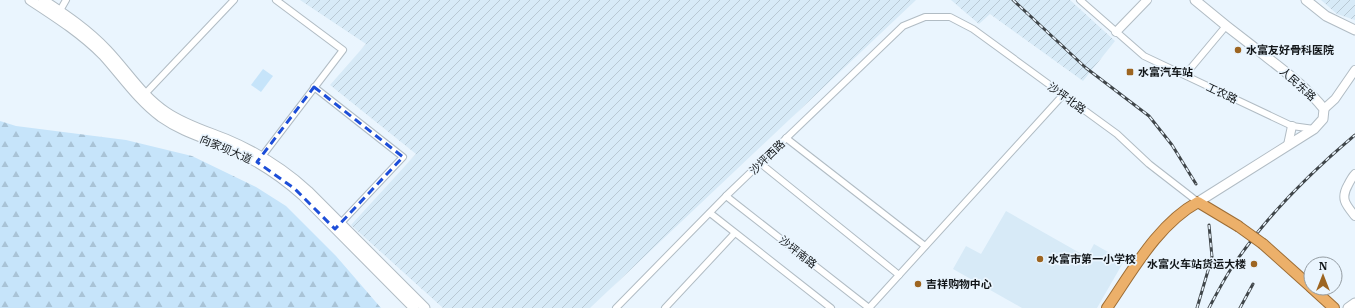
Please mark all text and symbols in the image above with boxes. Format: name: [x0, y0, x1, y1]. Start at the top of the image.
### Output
place label: 水富友好骨科医院: [1246, 43, 1334, 57]
marker: 水富友好骨科医院: [1233, 45, 1243, 55]
street label: 人民东路: [1277, 64, 1319, 104]
place label: 水富汽车站: [1138, 65, 1193, 79]
marker: 水富汽车站: [1125, 67, 1135, 77]
street label: 沙坪北路: [1045, 79, 1089, 117]
street label: 工农路: [1204, 80, 1240, 106]
street label: 向家坝大道: [198, 132, 254, 166]
street label: 沙坪西路: [746, 137, 788, 177]
street label: 沙坪南路: [776, 233, 820, 271]
place label: 水富市第一小学校: [1048, 252, 1136, 266]
marker: 水富市第一小学校: [1035, 254, 1045, 264]
north arrow: [1303, 256, 1343, 296]
place label: 水富火车站货运大楼: [1147, 257, 1246, 271]
marker: 水富火车站货运大楼: [1249, 259, 1259, 269]
text: N: [1319, 259, 1328, 273]
place label: 吉祥购物中心: [926, 277, 992, 291]
marker: 吉祥购物中心: [913, 279, 923, 289]

